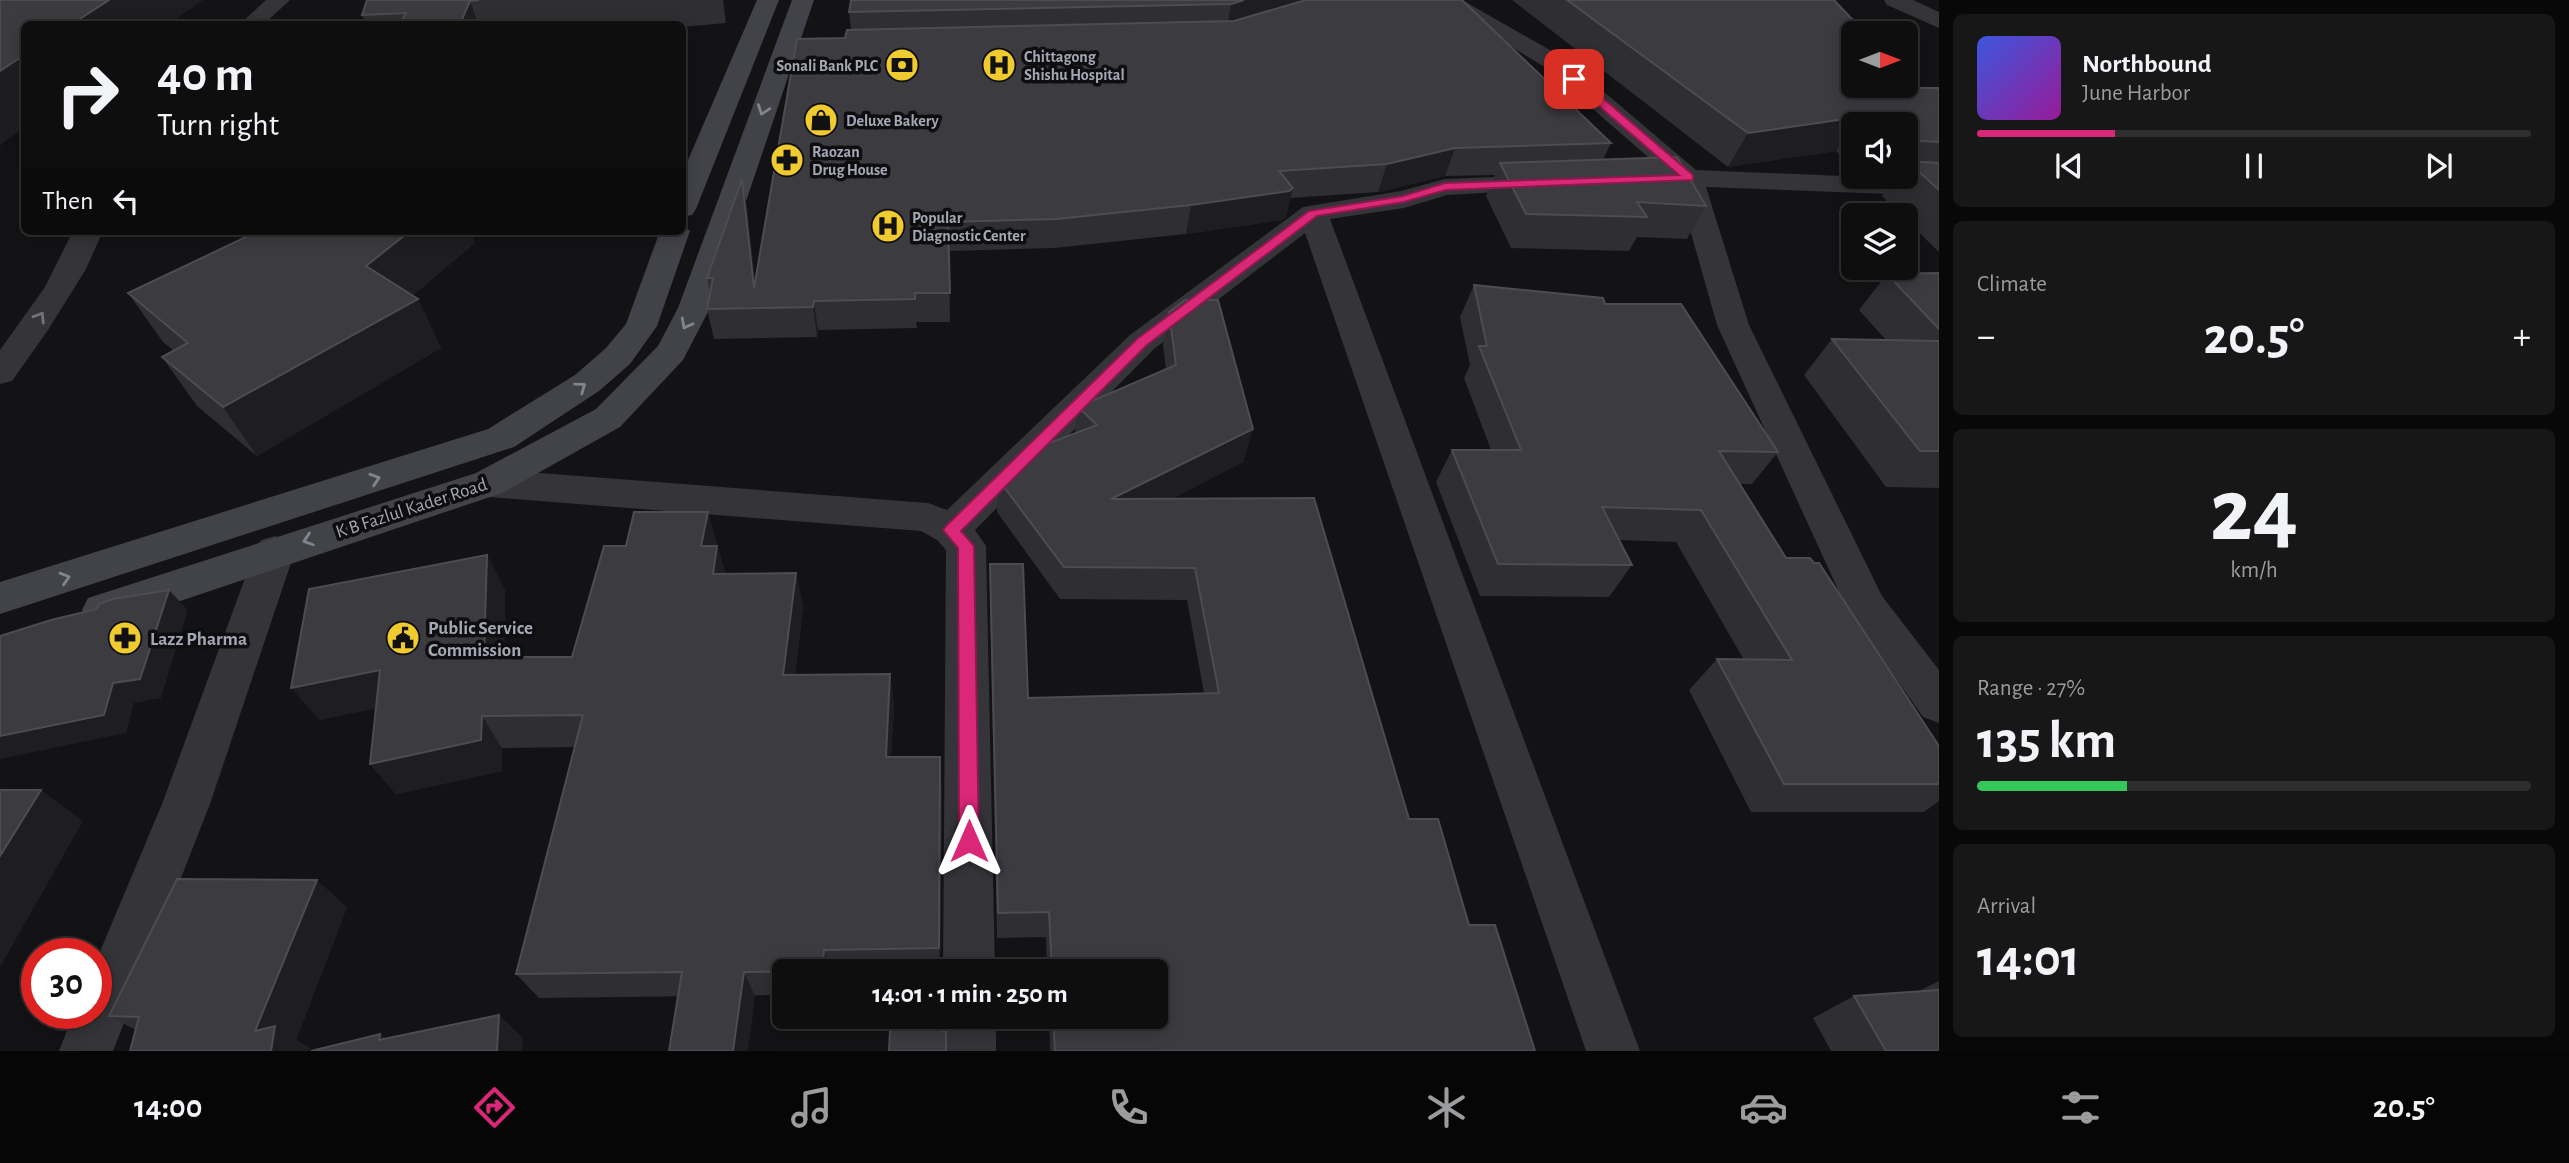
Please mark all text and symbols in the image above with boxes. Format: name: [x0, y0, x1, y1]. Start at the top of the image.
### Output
north arrow: [1841, 21, 1918, 98]
map controls: [1841, 21, 1918, 280]
bank icon: Sonali Bank PLC: [883, 46, 921, 84]
hospital icon: Chittagong Shishu Hospital: [980, 46, 1018, 84]
icon: right: [42, 49, 133, 140]
place label: Chittagong Shishu Hospital: [1024, 49, 1125, 83]
pin: [1544, 49, 1604, 109]
text: 40 m: [157, 51, 254, 100]
text: Northbound: [2082, 51, 2211, 77]
place label: Sonali Bank PLC: [776, 58, 879, 74]
icon: arrive: [1555, 60, 1593, 98]
text: June Harbor: [2082, 82, 2190, 105]
shop icon: Deluxe Bakery: [802, 101, 840, 139]
one-way arrow: [757, 104, 771, 116]
text: Turn right: [157, 109, 279, 141]
button: sound: [1841, 112, 1918, 189]
place label: Deluxe Bakery: [846, 113, 939, 130]
pharmacy icon: Raozan Drug House: [768, 141, 806, 179]
place label: Raozan Drug House: [812, 144, 888, 178]
icon: previous: [2050, 147, 2088, 185]
icon: pause: [2235, 147, 2273, 185]
icon: next: [2420, 147, 2458, 185]
icon: left: [107, 182, 145, 220]
text: Then: [42, 188, 93, 214]
button: layers: [1841, 203, 1918, 280]
hospital icon: Popular Diagnostic Center: [869, 207, 907, 245]
place label: Popular Diagnostic Center: [912, 210, 1026, 244]
text: Climate: [1977, 273, 2047, 296]
text: 20.5°: [2203, 311, 2305, 363]
one-way arrow: [31, 312, 44, 325]
one-way arrow: [681, 317, 694, 329]
text: −: [1977, 318, 1995, 356]
text: +: [2513, 318, 2531, 356]
one-way arrow: [573, 382, 586, 395]
text: 24: [2210, 466, 2298, 557]
one-way arrow: [369, 472, 381, 487]
street label: K B Fazlul Kader Road: [333, 475, 490, 542]
one-way arrow: [303, 532, 315, 547]
text: km/h: [2230, 559, 2278, 582]
one-way arrow: [59, 572, 71, 586]
pharmacy icon: Lazz Pharma: [106, 619, 144, 657]
public building icon: Public Service Commission: [384, 619, 422, 657]
place label: Public Service Commission: [428, 619, 533, 660]
place label: Lazz Pharma: [150, 630, 247, 649]
text: Range · 27%: [1977, 677, 2085, 700]
text: 135 km: [1977, 715, 2116, 767]
position arrow: [932, 804, 1006, 878]
text: Arrival: [1977, 895, 2036, 918]
text: 14:01: [1977, 933, 2080, 985]
speed limit sign: 30: [21, 938, 112, 1029]
text: 14:01 · 1 min · 250 m: [872, 981, 1068, 1007]
icon: directions: [470, 1083, 519, 1132]
icon: music: [787, 1083, 836, 1132]
icon: phone: [1104, 1083, 1153, 1132]
icon: climate: [1422, 1083, 1471, 1132]
icon: car: [1739, 1083, 1788, 1132]
icon: filters: [2056, 1083, 2105, 1132]
text: 14:00: [134, 1091, 202, 1123]
text: 20.5°: [2373, 1091, 2435, 1123]

